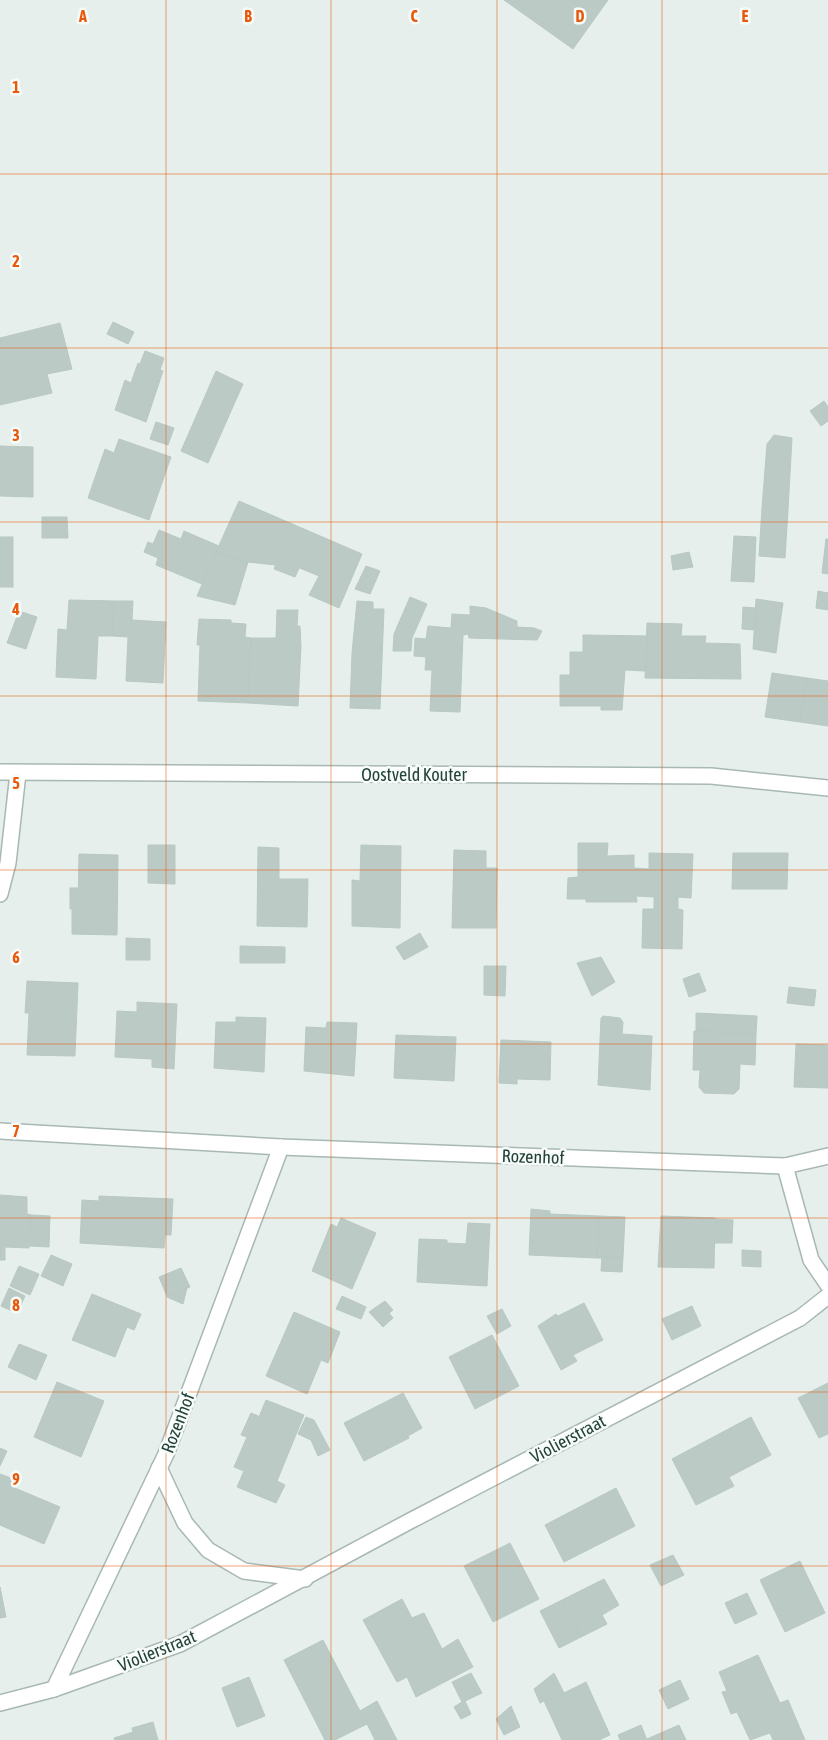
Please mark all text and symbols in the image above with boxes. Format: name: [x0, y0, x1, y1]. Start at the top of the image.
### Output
text: A: [78, 7, 87, 25]
text: B: [244, 7, 252, 25]
text: C: [410, 7, 418, 25]
text: D: [576, 7, 585, 25]
text: E: [742, 7, 749, 25]
text: 1: [12, 78, 20, 96]
text: 2: [12, 252, 20, 270]
text: 3: [12, 426, 20, 444]
text: 4: [11, 600, 20, 618]
street label: Oostveld Kouter: [361, 764, 467, 785]
text: 5: [12, 774, 20, 792]
text: 6: [12, 948, 20, 966]
text: 7: [12, 1122, 20, 1140]
street label: Rozenhof: [501, 1145, 565, 1168]
text: 8: [12, 1296, 20, 1314]
street label: Rozenhof: [157, 1390, 199, 1456]
street label: Violierstraat: [527, 1410, 609, 1467]
text: 9: [12, 1470, 20, 1488]
street label: Violierstraat: [115, 1625, 199, 1676]

